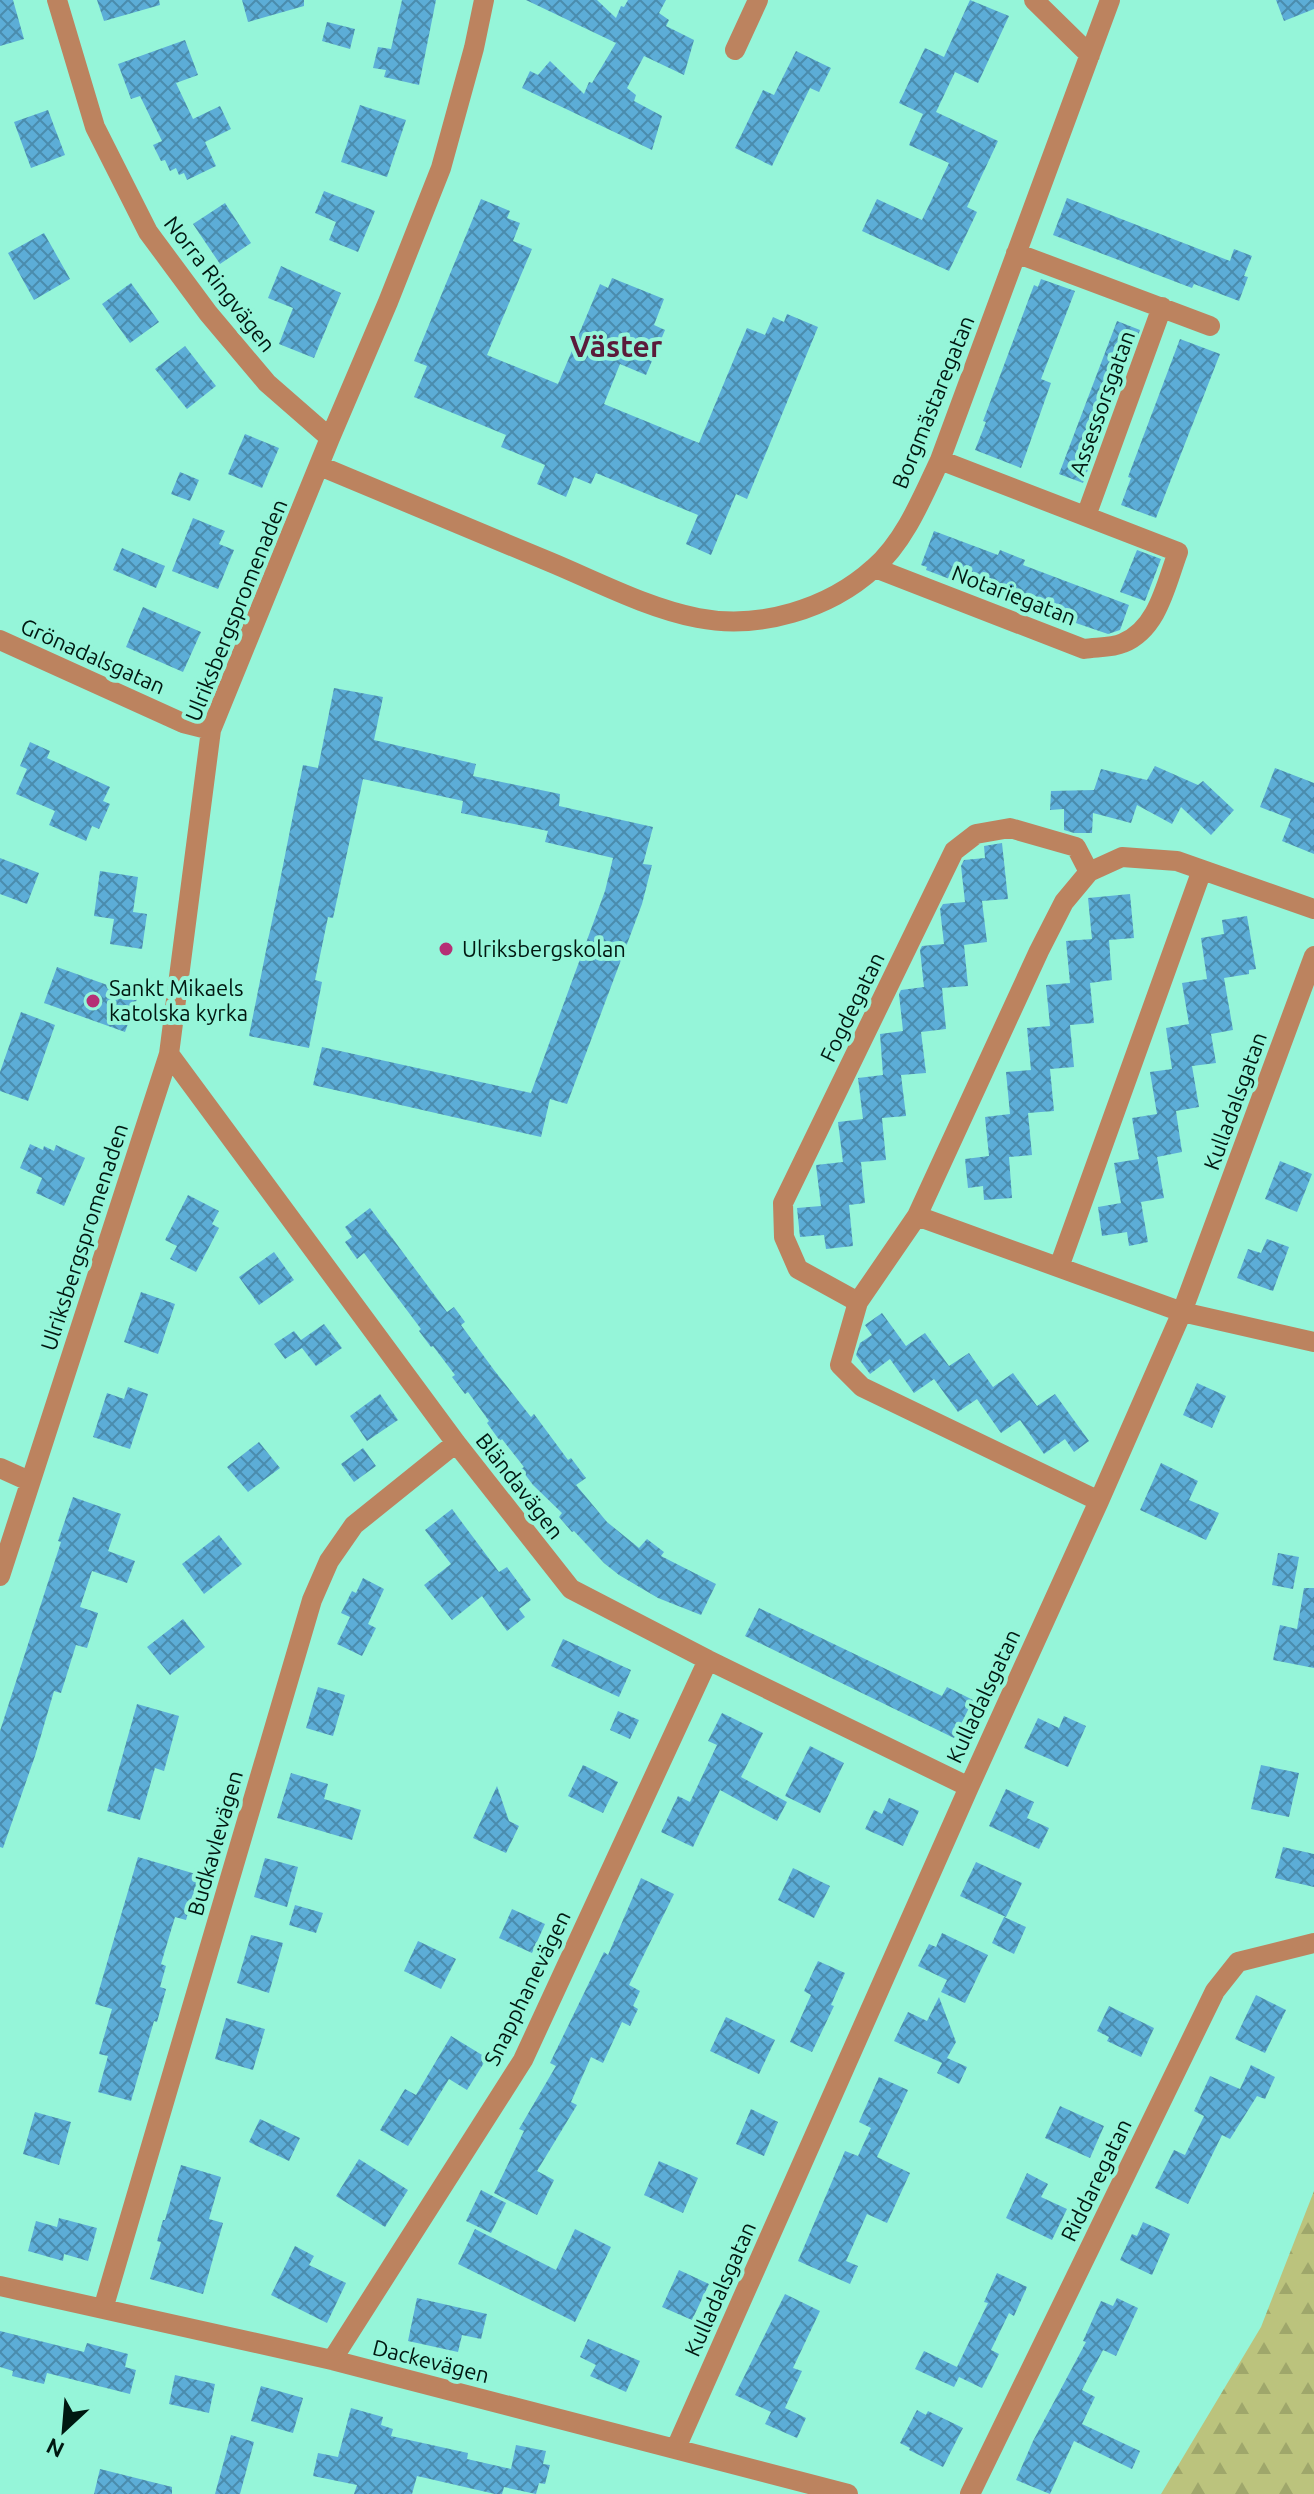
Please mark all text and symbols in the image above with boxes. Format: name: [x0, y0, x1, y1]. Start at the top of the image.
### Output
street label: Norra Ringvägen: [160, 211, 281, 356]
street label: Borgmästaregatan: [886, 312, 979, 492]
street label: Assessorsgatan: [1064, 327, 1139, 479]
district label: Väster: [570, 329, 663, 363]
street label: Ulriksbergspromenaden: [180, 495, 292, 725]
street label: Notariegatan: [949, 559, 1080, 630]
street label: Grönadalsgatan: [17, 612, 169, 699]
place label: Ulriksbergskolan: [462, 936, 626, 961]
marker: Ulriksbergskolan: [437, 940, 455, 958]
street label: Fogdegatan: [814, 948, 889, 1066]
place label: Sankt Mikaels katolska kyrka: [109, 975, 248, 1025]
marker: Sankt Mikaels katolska kyrka: [84, 992, 102, 1010]
street label: Kulladalsgatan: [1198, 1029, 1271, 1173]
street label: Ulriksbergspromenaden: [35, 1120, 132, 1354]
street label: Bländavägen: [471, 1428, 569, 1544]
street label: Kulladalsgatan: [941, 1625, 1024, 1767]
street label: Budkavlevägen: [182, 1767, 247, 1918]
street label: Snapphanevägen: [478, 1906, 575, 2069]
street label: Riddaregatan: [1055, 2115, 1136, 2245]
street label: Kulladalsgatan: [679, 2218, 760, 2360]
street label: Dackevägen: [370, 2334, 492, 2387]
north arrow: [24, 2390, 104, 2470]
text: N: [42, 2434, 68, 2463]

